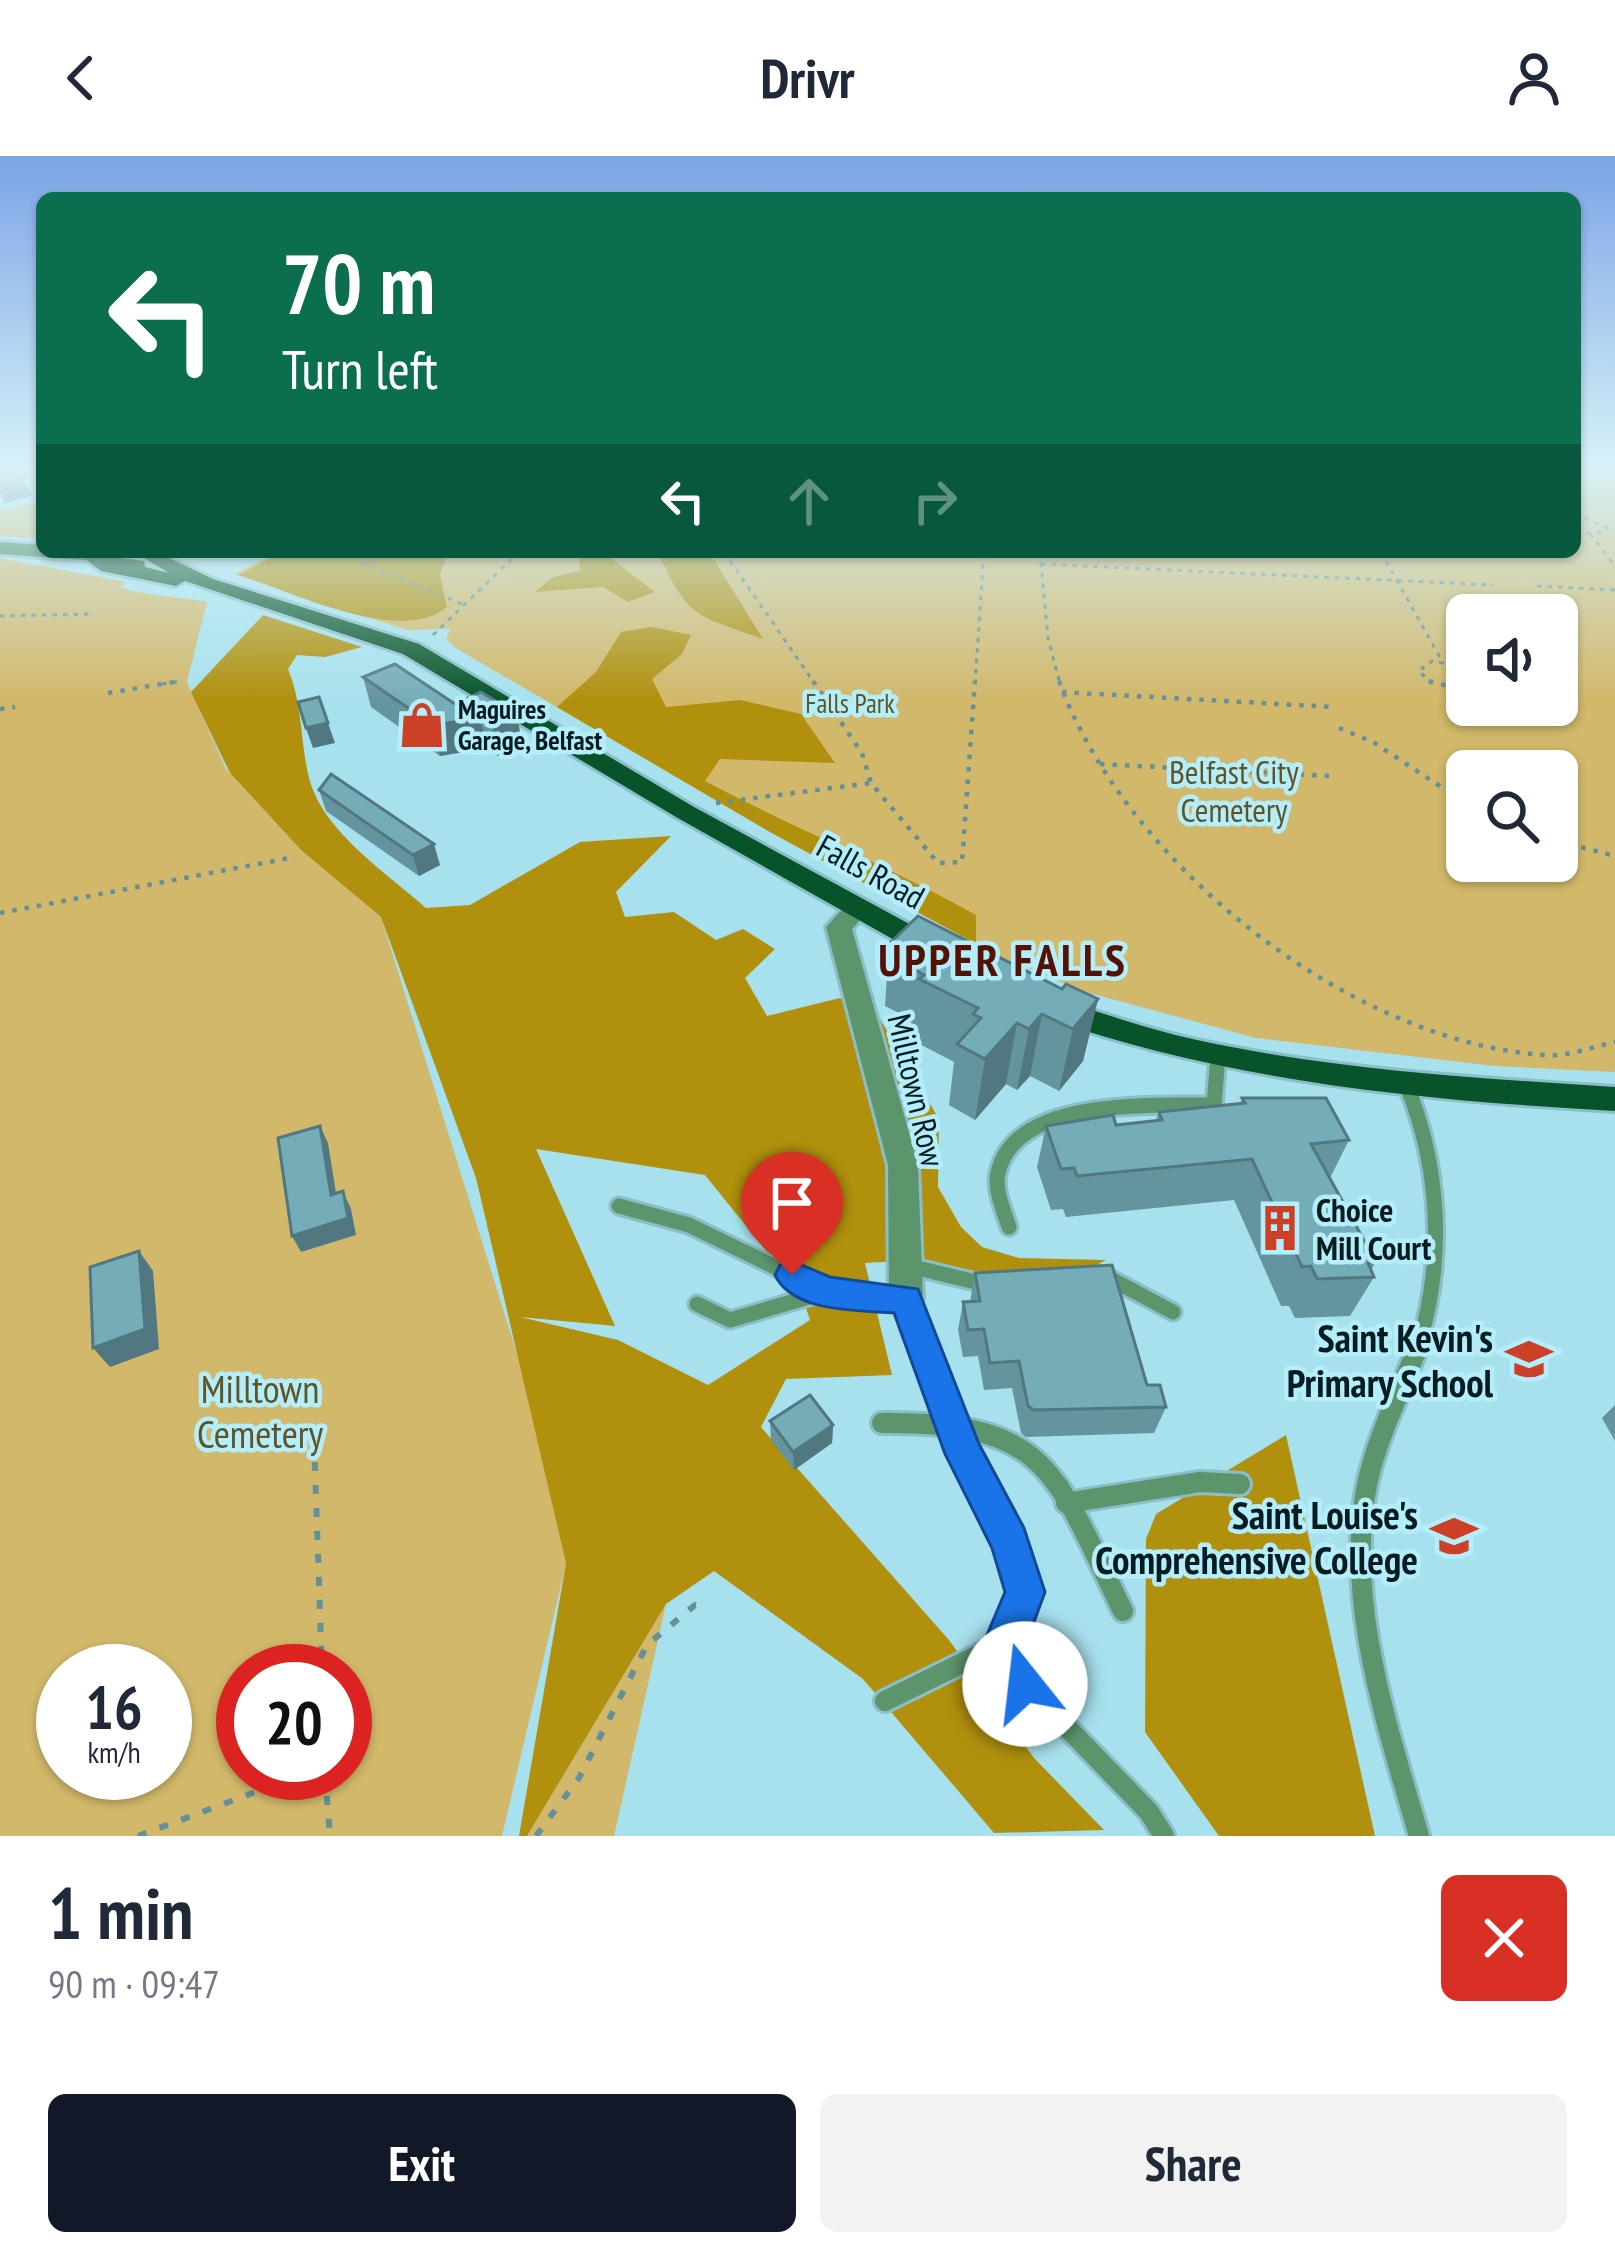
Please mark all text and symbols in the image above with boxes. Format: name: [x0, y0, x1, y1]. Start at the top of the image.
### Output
text: Drivr: [760, 43, 855, 113]
icon: back: [48, 45, 114, 111]
icon: person: [1501, 45, 1567, 111]
text: 70 m: [282, 228, 435, 337]
icon: left: [84, 240, 240, 396]
text: Turn left: [282, 334, 438, 404]
icon: left: [650, 468, 716, 534]
icon: ahead: [776, 468, 842, 534]
icon: right: [902, 468, 968, 534]
map controls: [1446, 594, 1578, 882]
button: sound: [1446, 594, 1578, 726]
park label: Falls Park: [805, 686, 895, 720]
place label: Maguires Garage, Belfast: [458, 692, 602, 757]
shop icon: Maguires Garage, Belfast: [397, 700, 447, 750]
park label: Belfast City Cemetery: [1169, 750, 1299, 831]
button: search: [1446, 750, 1578, 882]
street label: Falls Road: [810, 824, 932, 918]
district label: UPPER FALLS: [878, 930, 1128, 988]
street label: Milltown Row: [879, 1010, 956, 1171]
pin: [741, 1152, 843, 1275]
icon: arrive: [759, 1170, 825, 1236]
place label: Choice Mill Court: [1316, 1188, 1432, 1269]
building icon: Choice Mill Court: [1255, 1203, 1305, 1253]
place label: Saint Kevin's Primary School: [1287, 1312, 1494, 1408]
school or university icon: Saint Kevin's Primary School: [1504, 1334, 1554, 1384]
park label: Milltown Cemetery: [197, 1363, 323, 1459]
place label: Saint Louise's Comprehensive College: [1095, 1489, 1418, 1585]
school or university icon: Saint Louise's Comprehensive College: [1429, 1511, 1479, 1561]
position arrow: [962, 1621, 1088, 1747]
speed limit sign: 20: [216, 1644, 372, 1800]
text: 16: [85, 1668, 143, 1746]
text: km/h: [87, 1732, 141, 1771]
text: 1 min: [48, 1866, 193, 1959]
button: close: [1441, 1875, 1567, 2001]
text: 90 m · 09:47: [48, 1958, 220, 2009]
button: Exit: [48, 2094, 796, 2232]
button: Share: [820, 2094, 1567, 2232]

